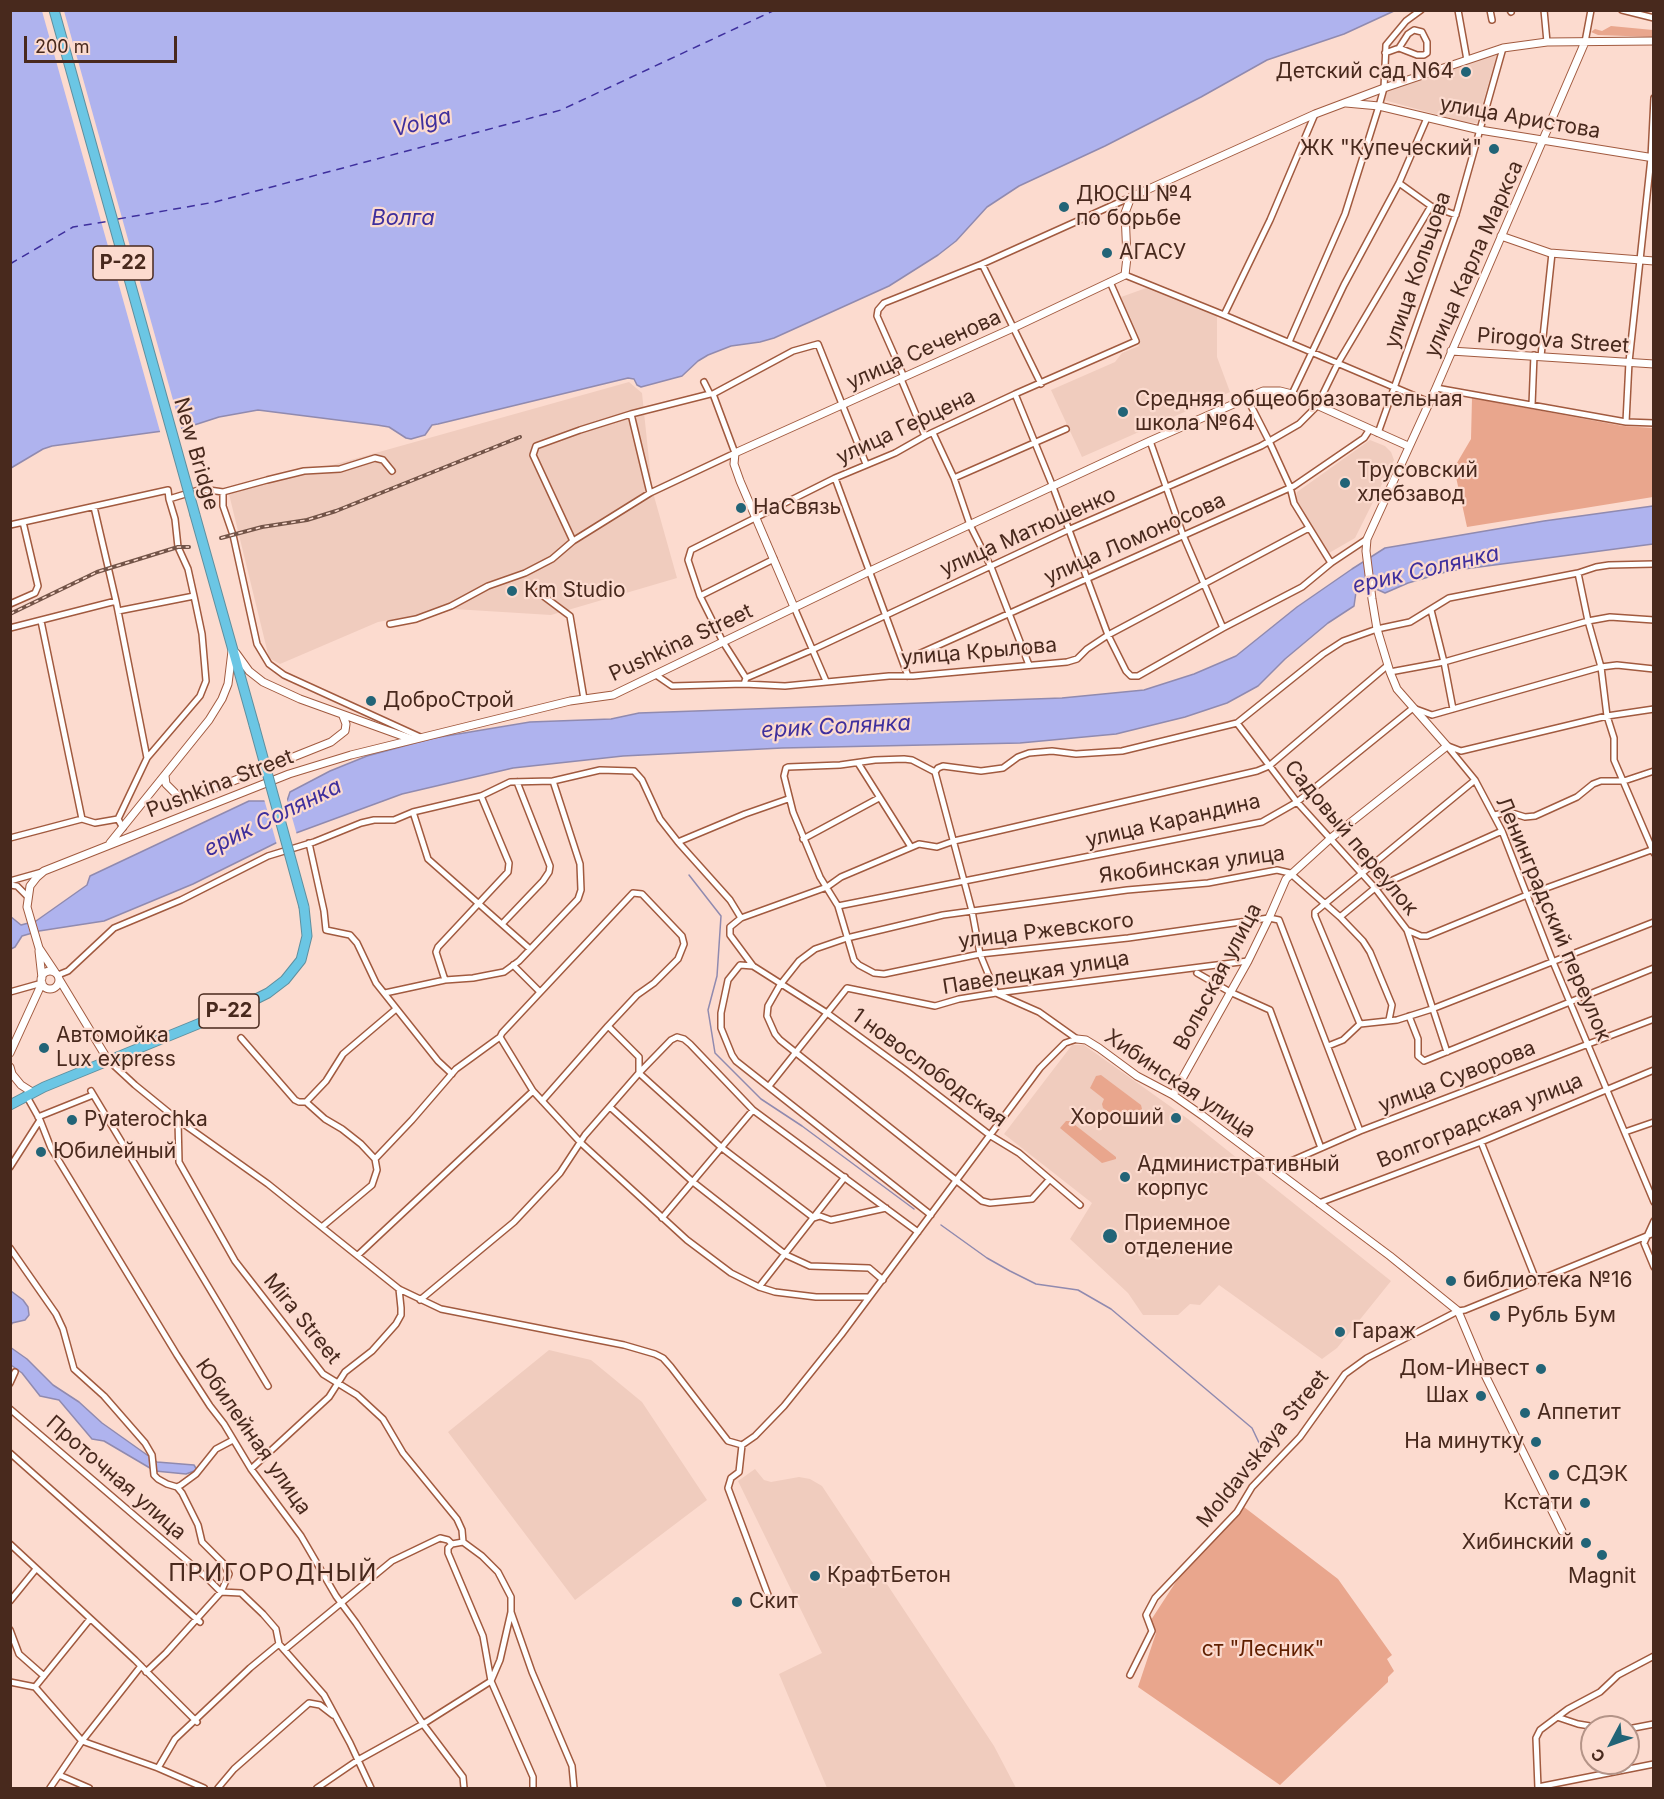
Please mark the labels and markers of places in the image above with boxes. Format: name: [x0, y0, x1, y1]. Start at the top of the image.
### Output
place label: Детский сад N64: [1276, 59, 1454, 85]
marker: Детский сад N64: [1459, 65, 1473, 79]
place label: ЖК "Купеческий": [1300, 136, 1482, 162]
marker: ЖК "Купеческий": [1487, 142, 1501, 156]
place label: ДЮСШ №4 по борьбе: [1076, 182, 1192, 232]
marker: ДЮСШ №4 по борьбе: [1057, 200, 1071, 214]
place label: АГАСУ: [1119, 240, 1186, 266]
marker: АГАСУ: [1100, 246, 1114, 260]
place label: Средняя общеобразовательная школа №64: [1135, 387, 1463, 437]
marker: Средняя общеобразовательная школа №64: [1116, 405, 1130, 419]
place label: Трусовский хлебзавод: [1357, 458, 1478, 508]
marker: Трусовский хлебзавод: [1338, 476, 1352, 490]
place label: НаСвязь: [753, 495, 841, 521]
marker: НаСвязь: [734, 501, 748, 515]
place label: Кm Studio: [524, 578, 626, 604]
marker: Кm Studio: [505, 584, 519, 598]
place label: ДоброСтрой: [383, 688, 514, 714]
marker: ДоброСтрой: [364, 694, 378, 708]
place label: Автомойка Lux express: [56, 1023, 176, 1073]
marker: Автомойка Lux express: [37, 1041, 51, 1055]
place label: Хороший: [1070, 1105, 1164, 1131]
place label: Pyaterochka: [84, 1107, 208, 1133]
marker: Хороший: [1169, 1111, 1183, 1125]
marker: Pyaterochka: [65, 1113, 79, 1127]
place label: Юбилейный: [53, 1139, 176, 1165]
marker: Юбилейный: [34, 1145, 48, 1159]
place label: Административный корпус: [1137, 1152, 1340, 1202]
marker: Административный корпус: [1118, 1170, 1132, 1184]
place label: Приемное отделение: [1124, 1211, 1233, 1261]
marker: Приемное отделение: [1101, 1227, 1119, 1245]
place label: библиотека №16: [1463, 1268, 1633, 1294]
marker: библиотека №16: [1444, 1274, 1458, 1288]
place label: Рубль Бум: [1507, 1303, 1616, 1329]
marker: Рубль Бум: [1488, 1309, 1502, 1323]
place label: Гараж: [1352, 1319, 1416, 1345]
marker: Гараж: [1333, 1325, 1347, 1339]
place label: Дом-Инвест: [1399, 1356, 1529, 1382]
marker: Дом-Инвест: [1534, 1362, 1548, 1376]
place label: Шах: [1426, 1383, 1469, 1409]
marker: Шах: [1474, 1389, 1488, 1403]
place label: Аппетит: [1537, 1400, 1621, 1426]
marker: Аппетит: [1518, 1406, 1532, 1420]
place label: На минутку: [1404, 1429, 1524, 1455]
marker: На минутку: [1529, 1435, 1543, 1449]
place label: СДЭК: [1566, 1462, 1628, 1488]
marker: СДЭК: [1547, 1468, 1561, 1482]
place label: Кстати: [1504, 1490, 1573, 1516]
marker: Кстати: [1578, 1496, 1592, 1510]
place label: Хибинский: [1462, 1530, 1574, 1556]
marker: Хибинский: [1579, 1536, 1593, 1550]
marker: Magnit: [1595, 1548, 1609, 1562]
place label: КрафтБетон: [827, 1563, 951, 1589]
place label: Magnit: [1568, 1564, 1636, 1590]
marker: КрафтБетон: [808, 1569, 822, 1583]
place label: Скит: [749, 1589, 798, 1615]
marker: Скит: [730, 1595, 744, 1609]

